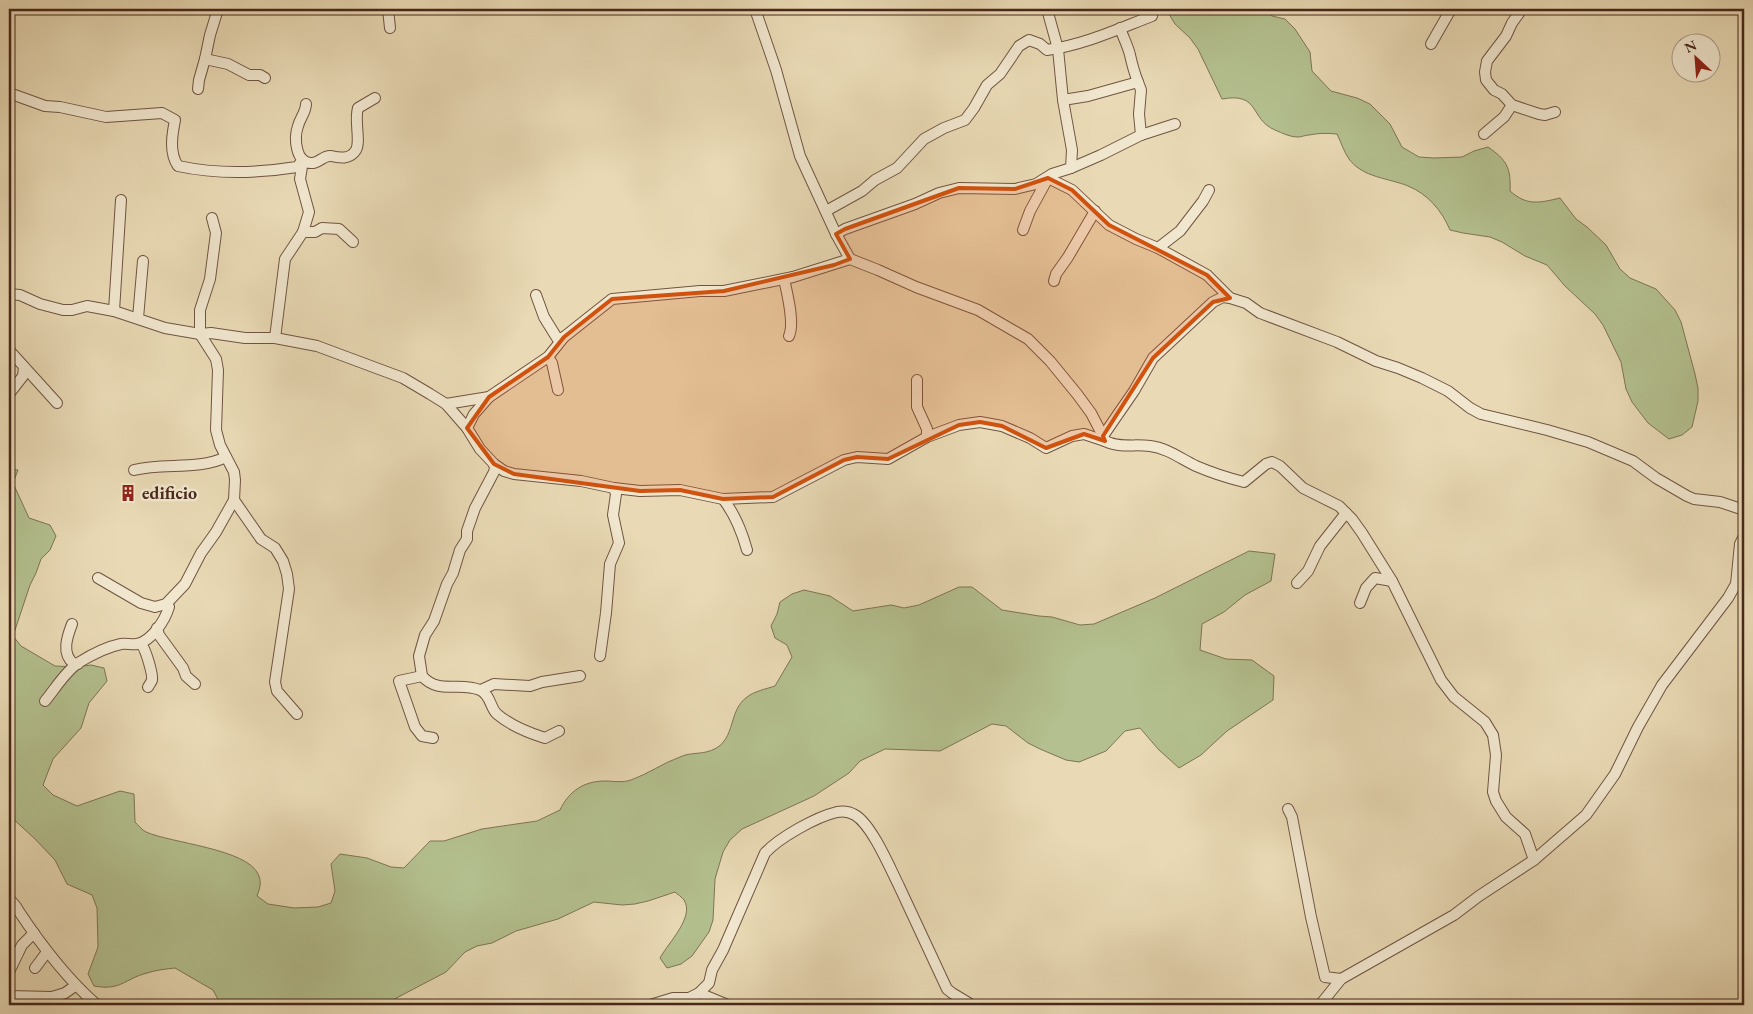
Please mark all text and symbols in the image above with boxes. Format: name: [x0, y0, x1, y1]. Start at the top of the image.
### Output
north arrow: [1670, 32, 1720, 82]
text: N: [1681, 35, 1700, 57]
place label: edificio: [142, 481, 197, 504]
building icon: edificio: [118, 483, 138, 503]

